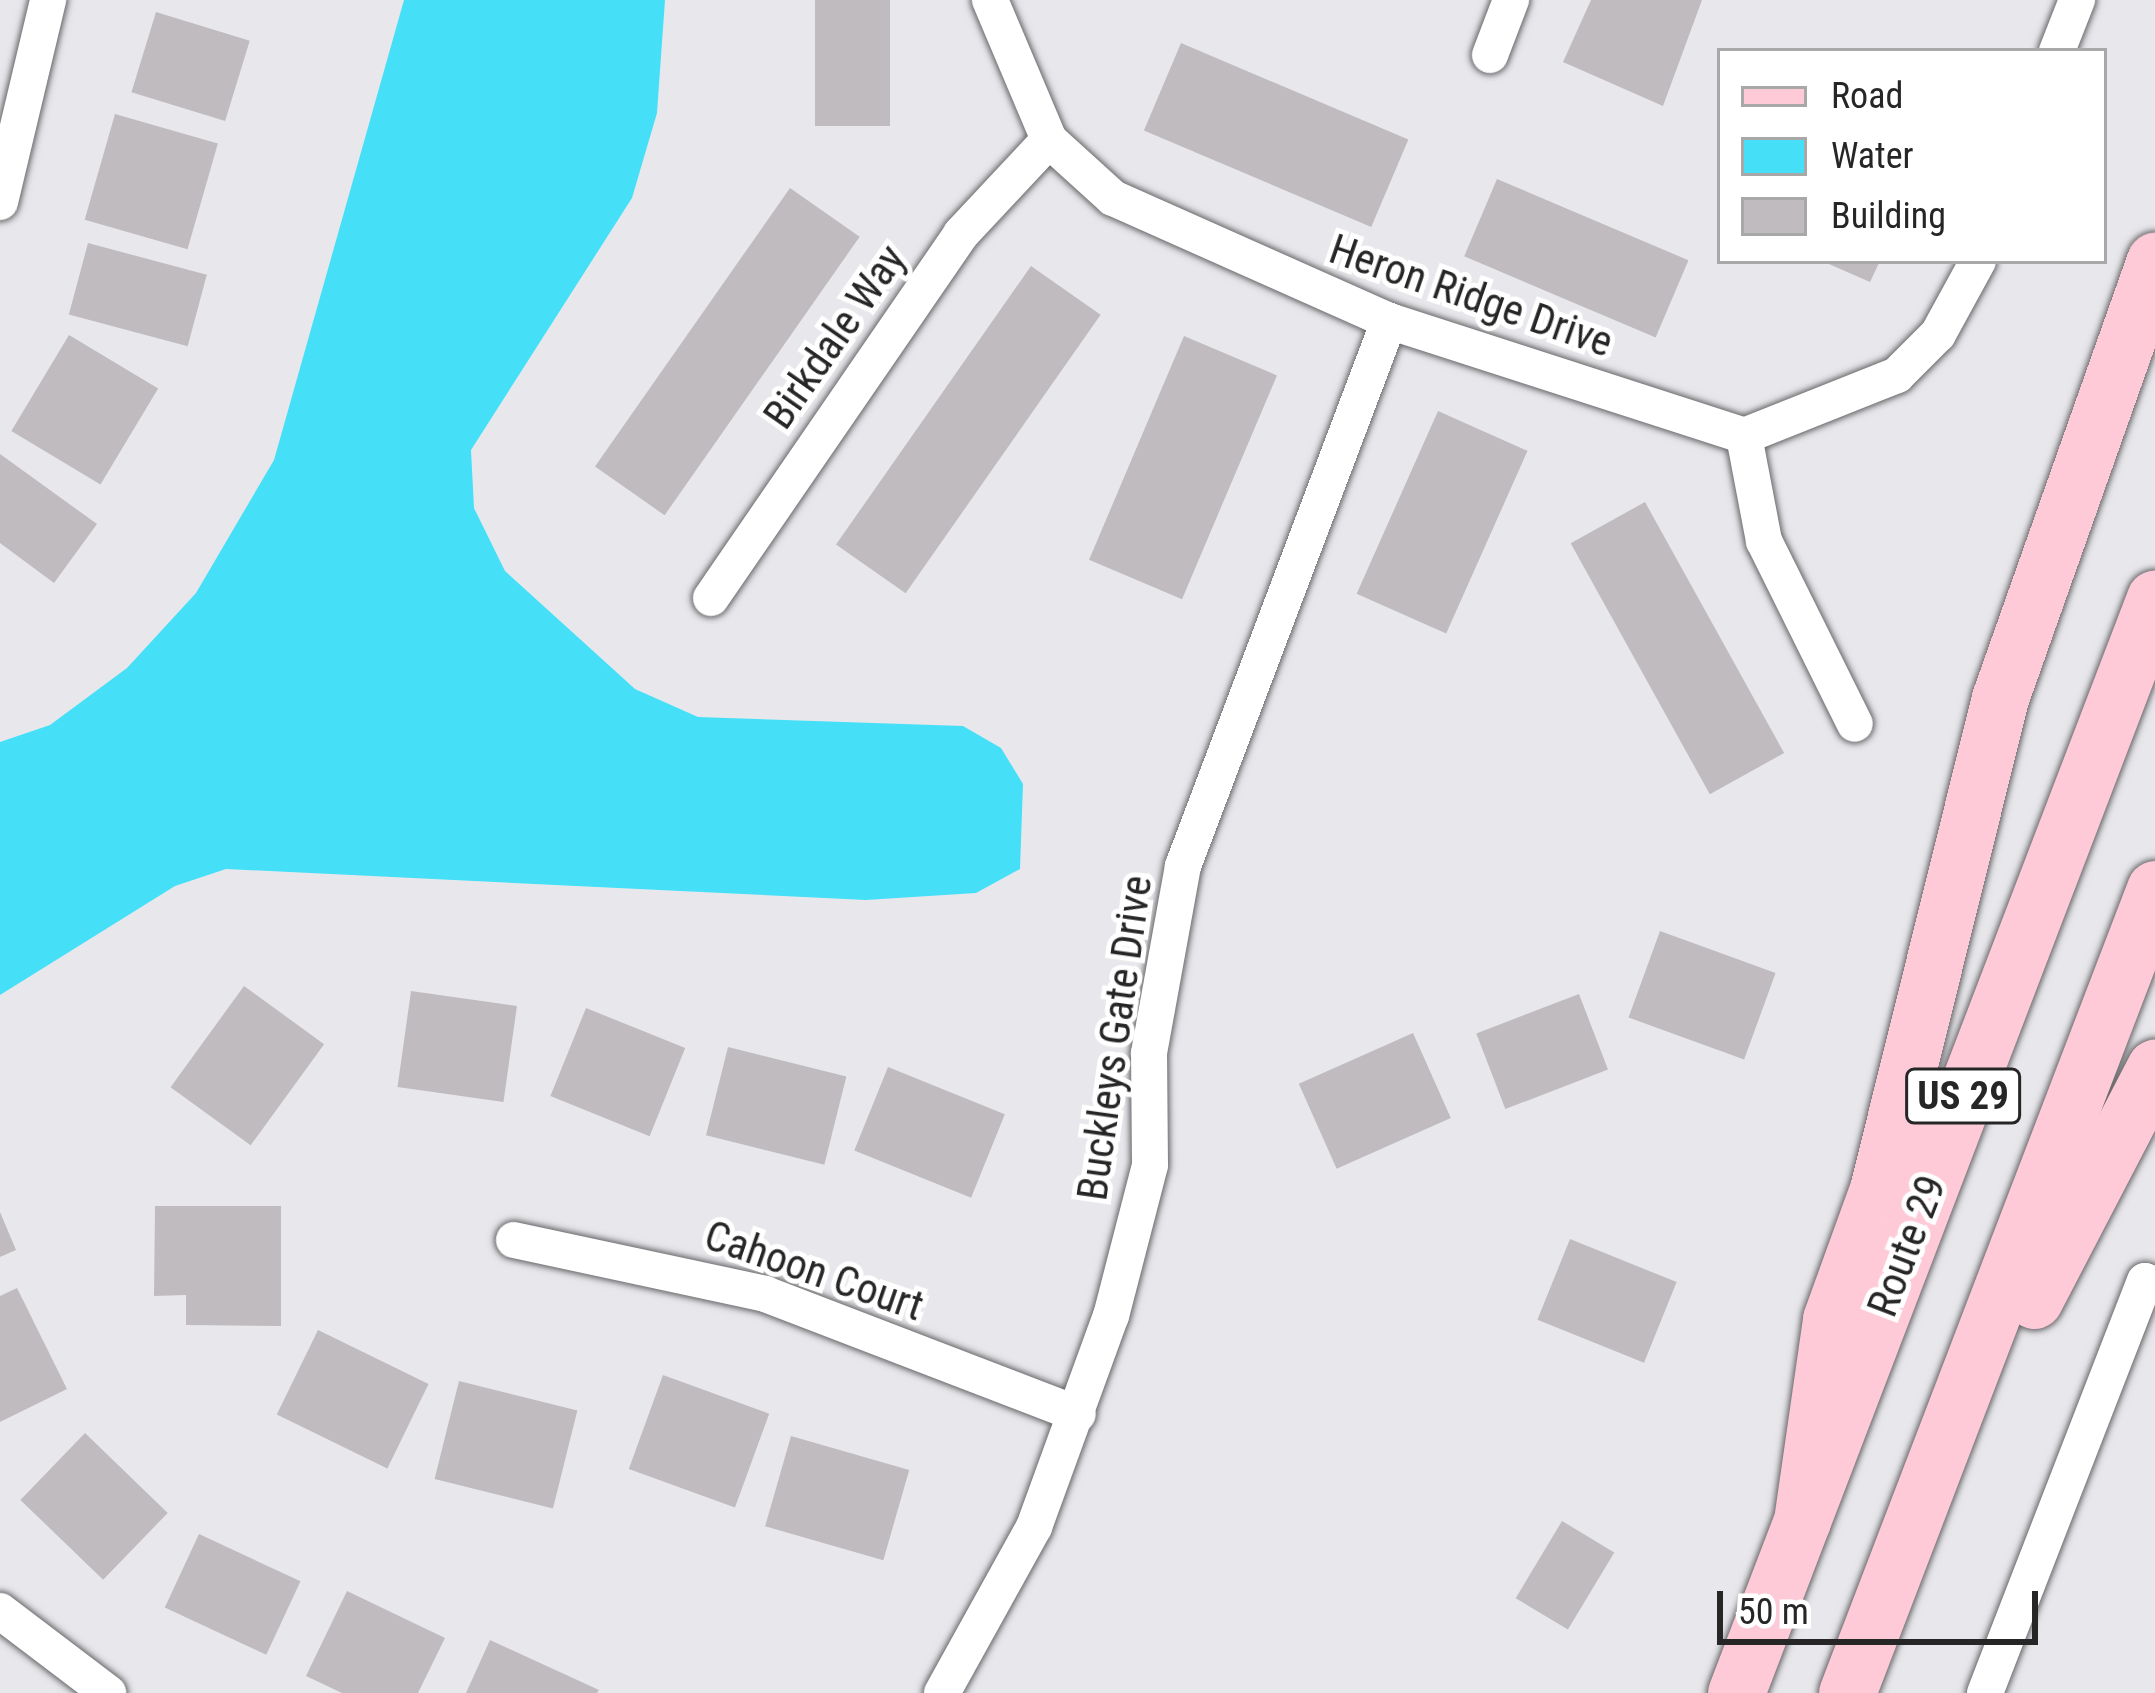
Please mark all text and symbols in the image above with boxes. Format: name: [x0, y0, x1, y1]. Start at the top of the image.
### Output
legend: [1717, 48, 2107, 264]
text: Road: [1831, 75, 1903, 117]
text: Water: [1831, 135, 1914, 177]
text: Building: [1831, 195, 1946, 237]
street label: Heron Ridge Drive: [1323, 224, 1619, 368]
street label: Birkdale Way: [753, 236, 917, 438]
street label: Buckleys Gate Drive: [1067, 872, 1163, 1204]
road number: US 29: [1903, 1063, 2023, 1129]
street label: Route 29: [1857, 1168, 1957, 1324]
street label: Cahoon Court: [698, 1210, 930, 1332]
scale bar: [1723, 1567, 2044, 1641]
text: 50 m: [1738, 1591, 1809, 1633]

